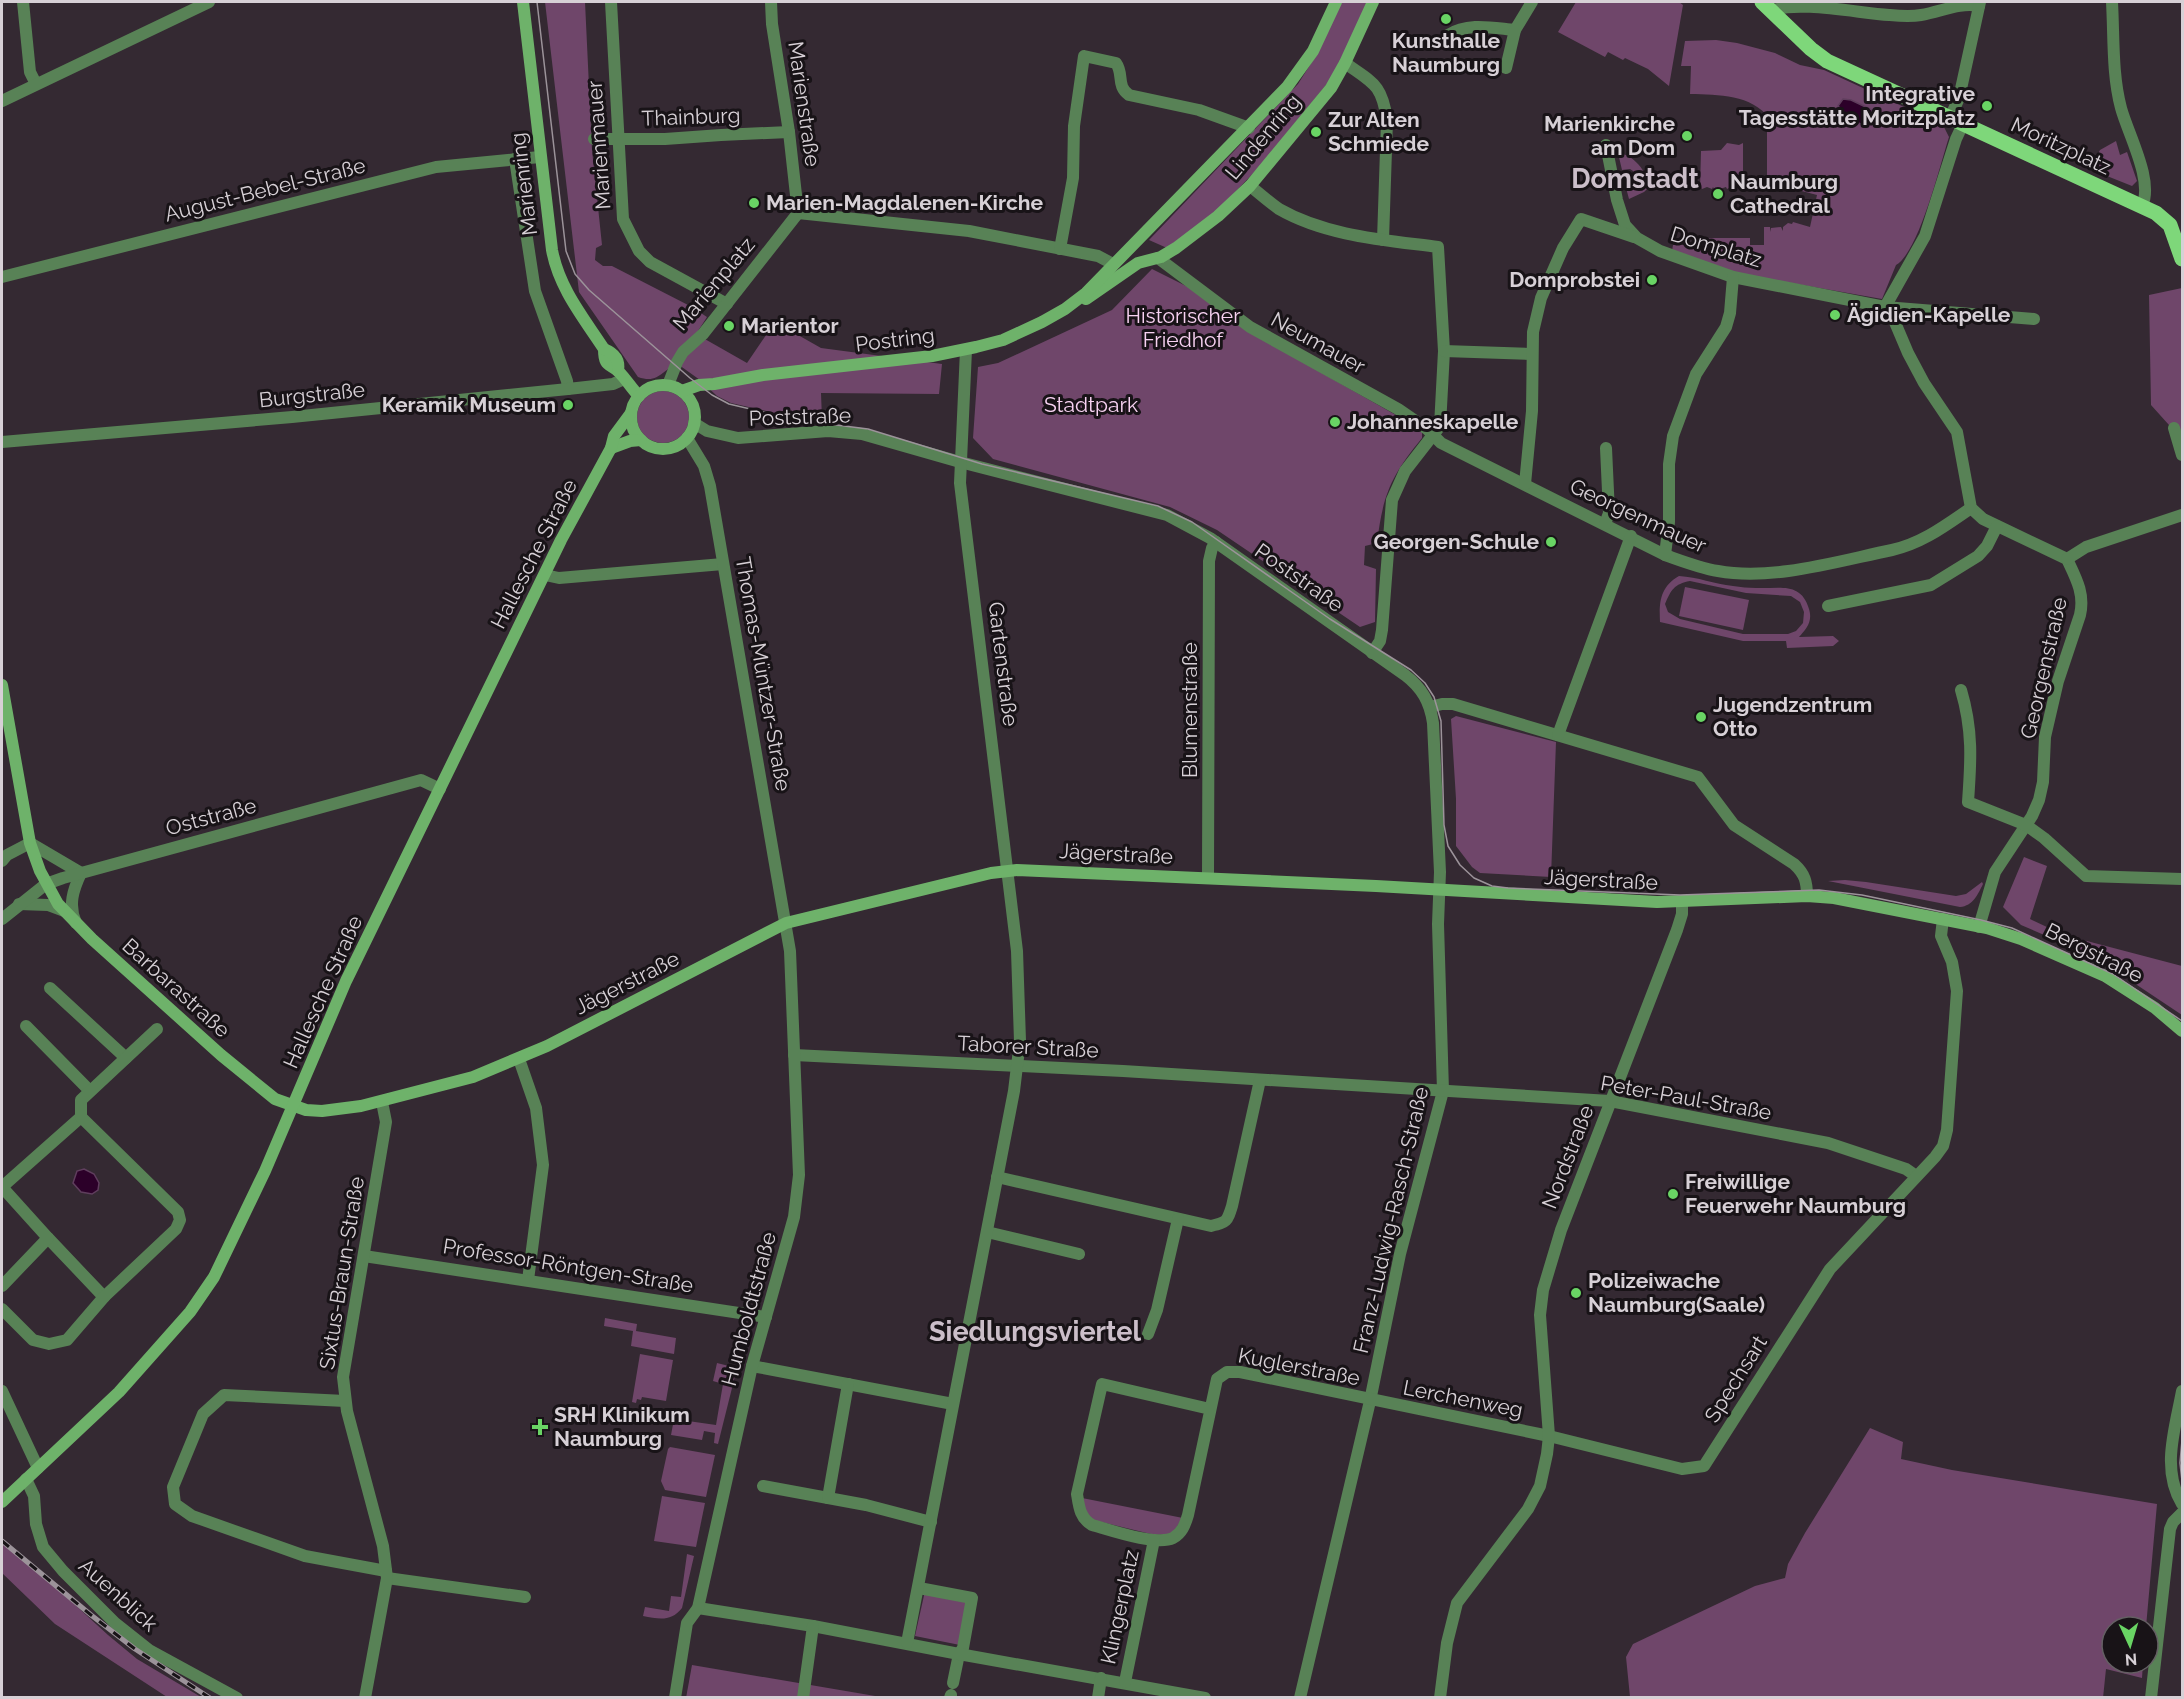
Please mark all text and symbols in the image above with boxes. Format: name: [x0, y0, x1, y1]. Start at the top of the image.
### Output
marker: Kunsthalle Naumburg: [1439, 12, 1453, 26]
place label: Kunsthalle Naumburg: [1392, 28, 1501, 77]
street label: Marienstraße: [783, 40, 826, 168]
street label: Marienmauer: [581, 79, 615, 210]
place label: Integrative Tagesstätte Moritzplatz: [1739, 81, 1975, 130]
street label: Lindenring: [1220, 89, 1306, 184]
marker: Integrative Tagesstätte Moritzplatz: [1980, 99, 1994, 113]
street label: Thainburg: [641, 102, 741, 131]
place label: Zur Alten Schmiede: [1328, 107, 1429, 156]
place label: Marienkirche am Dom: [1544, 111, 1675, 160]
street label: Moritzplatz: [2007, 112, 2115, 180]
marker: Zur Alten Schmiede: [1309, 125, 1323, 139]
marker: Marienkirche am Dom: [1680, 129, 1694, 143]
street label: Marienring: [505, 131, 542, 237]
street label: August-Bebel-Straße: [162, 152, 368, 227]
district label: Domstadt: [1571, 163, 1699, 194]
place label: Naumburg Cathedral: [1730, 169, 1838, 218]
marker: Naumburg Cathedral: [1711, 187, 1725, 201]
place label: Marien-Magdalenen-Kirche: [766, 190, 1043, 215]
marker: Marien-Magdalenen-Kirche: [747, 196, 761, 210]
street label: Domplatz: [1667, 221, 1765, 272]
street label: Marienplatz: [668, 232, 760, 335]
place label: Domprobstei: [1509, 267, 1640, 292]
marker: Domprobstei: [1645, 273, 1659, 287]
place label: Ägidien-Kapelle: [1847, 302, 2011, 327]
park label: Historischer Friedhof: [1125, 303, 1241, 352]
street label: Neumauer: [1267, 306, 1370, 379]
marker: Ägidien-Kapelle: [1828, 308, 1842, 322]
place label: Marientor: [741, 313, 839, 338]
marker: Marientor: [722, 319, 736, 333]
street label: Postring: [854, 322, 936, 357]
street label: Burgstraße: [258, 377, 366, 412]
place label: Keramik Museum: [382, 392, 556, 417]
park label: Stadtpark: [1044, 392, 1138, 417]
marker: Keramik Museum: [561, 398, 575, 412]
street label: Poststraße: [748, 402, 852, 431]
place label: Johanneskapelle: [1347, 409, 1519, 434]
marker: Johanneskapelle: [1328, 415, 1342, 429]
street label: Georgenmauer: [1566, 473, 1711, 558]
street label: Hallesche Straße: [485, 475, 582, 633]
place label: Georgen-Schule: [1373, 529, 1539, 554]
marker: Georgen-Schule: [1544, 535, 1558, 549]
street label: Poststraße: [1250, 538, 1348, 617]
street label: Thomas-Müntzer-Straße: [731, 555, 796, 793]
street label: Georgenstraße: [2015, 595, 2072, 741]
street label: Gartenstraße: [983, 600, 1024, 728]
street label: Blumenstraße: [1177, 642, 1202, 778]
place label: Jugendzentrum Otto: [1713, 692, 1872, 741]
marker: Jugendzentrum Otto: [1694, 710, 1708, 724]
street label: Oststraße: [163, 792, 259, 841]
street label: Jägerstraße: [1058, 838, 1174, 869]
street label: Jägerstraße: [1543, 864, 1659, 895]
street label: Hallesche Straße: [278, 912, 367, 1072]
street label: Bergstraße: [2041, 917, 2147, 988]
street label: Barbarastraße: [118, 933, 235, 1042]
street label: Jägerstraße: [570, 946, 683, 1020]
street label: Taborer Straße: [957, 1030, 1099, 1063]
street label: Peter-Paul-Straße: [1599, 1070, 1773, 1125]
street label: Franz-Ludwig-Rasch-Straße: [1348, 1084, 1433, 1356]
street label: Nordstraße: [1536, 1102, 1599, 1212]
place label: Freiwillige Feuerwehr Naumburg: [1685, 1169, 1906, 1218]
street label: Sixtus-Braun-Straße: [314, 1175, 369, 1371]
marker: Freiwillige Feuerwehr Naumburg: [1666, 1187, 1680, 1201]
street label: Humboldtstraße: [716, 1229, 781, 1389]
street label: Professor-Röntgen-Straße: [441, 1233, 695, 1298]
place label: Polizeiwache Naumburg(Saale): [1588, 1268, 1765, 1317]
marker: Polizeiwache Naumburg(Saale): [1569, 1286, 1583, 1300]
district label: Siedlungsviertel: [929, 1316, 1141, 1347]
street label: Spechsart: [1699, 1331, 1772, 1427]
street label: Kuglerstraße: [1236, 1342, 1362, 1391]
street label: Lerchenweg: [1401, 1375, 1525, 1422]
place label: SRH Klinikum Naumburg: [554, 1402, 690, 1451]
marker: SRH Klinikum Naumburg: [531, 1418, 549, 1436]
street label: Klingerplatz: [1095, 1548, 1144, 1666]
street label: Auenblick: [74, 1553, 163, 1636]
north arrow: [2100, 1615, 2160, 1675]
text: N: [2124, 1650, 2138, 1669]

